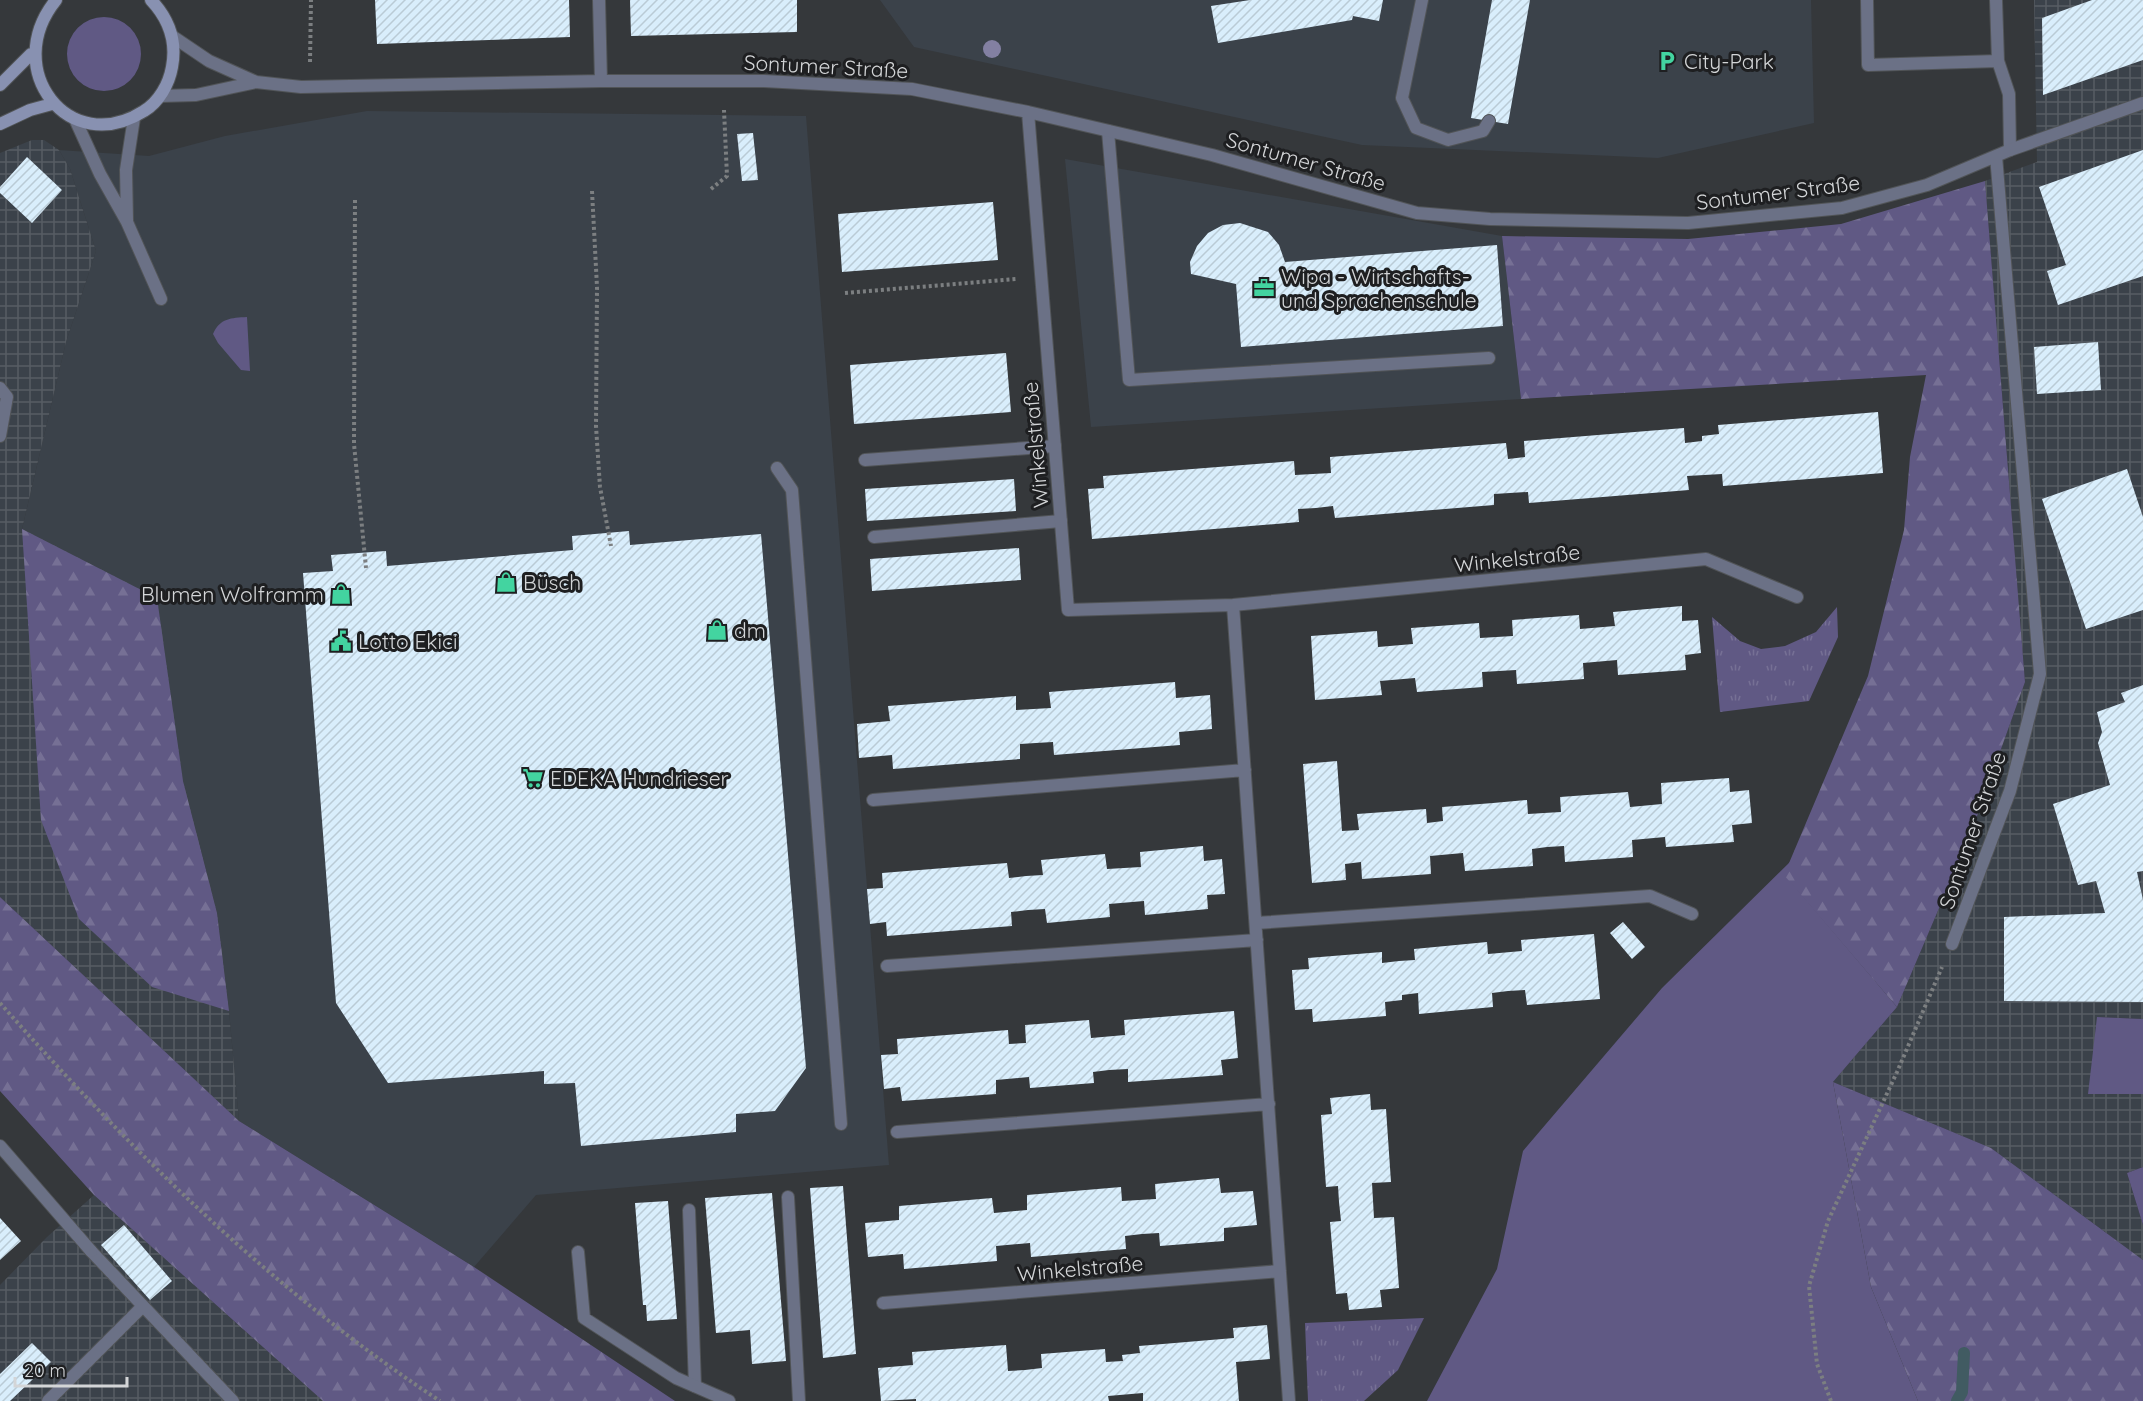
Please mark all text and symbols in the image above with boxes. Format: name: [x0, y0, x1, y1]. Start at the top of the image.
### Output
place label: City-Park: [1684, 48, 1774, 74]
street label: Sontumer Straße: [743, 49, 909, 83]
parking icon: City-Park: [1655, 49, 1679, 73]
street label: Sontumer Straße: [1223, 126, 1389, 196]
street label: Sontumer Straße: [1695, 169, 1861, 215]
place label: Wipa - Wirtschafts- und Sprachenschule: [1281, 263, 1477, 313]
office icon: Wipa - Wirtschafts- und Sprachenschule: [1252, 276, 1276, 300]
street label: Winkelstraße: [1017, 381, 1053, 509]
street label: Winkelstraße: [1453, 538, 1581, 578]
place label: Büsch: [523, 569, 581, 595]
shop icon: Büsch: [494, 570, 518, 594]
place label: Blumen Wolframm: [141, 581, 324, 607]
shop icon: Blumen Wolframm: [329, 582, 353, 606]
place label: dm: [734, 617, 766, 643]
shop icon: dm: [705, 618, 729, 642]
place label: Lotto Ekici: [358, 628, 457, 654]
public building icon: Lotto Ekici: [329, 629, 353, 653]
street label: Sontumer Straße: [1933, 748, 2011, 912]
place label: EDEKA Hundrieser: [550, 765, 729, 791]
supermarket icon: EDEKA Hundrieser: [521, 766, 545, 790]
street label: Winkelstraße: [1016, 1250, 1144, 1286]
scale bar: [15, 1350, 128, 1388]
text: 20 m: [24, 1359, 66, 1382]

